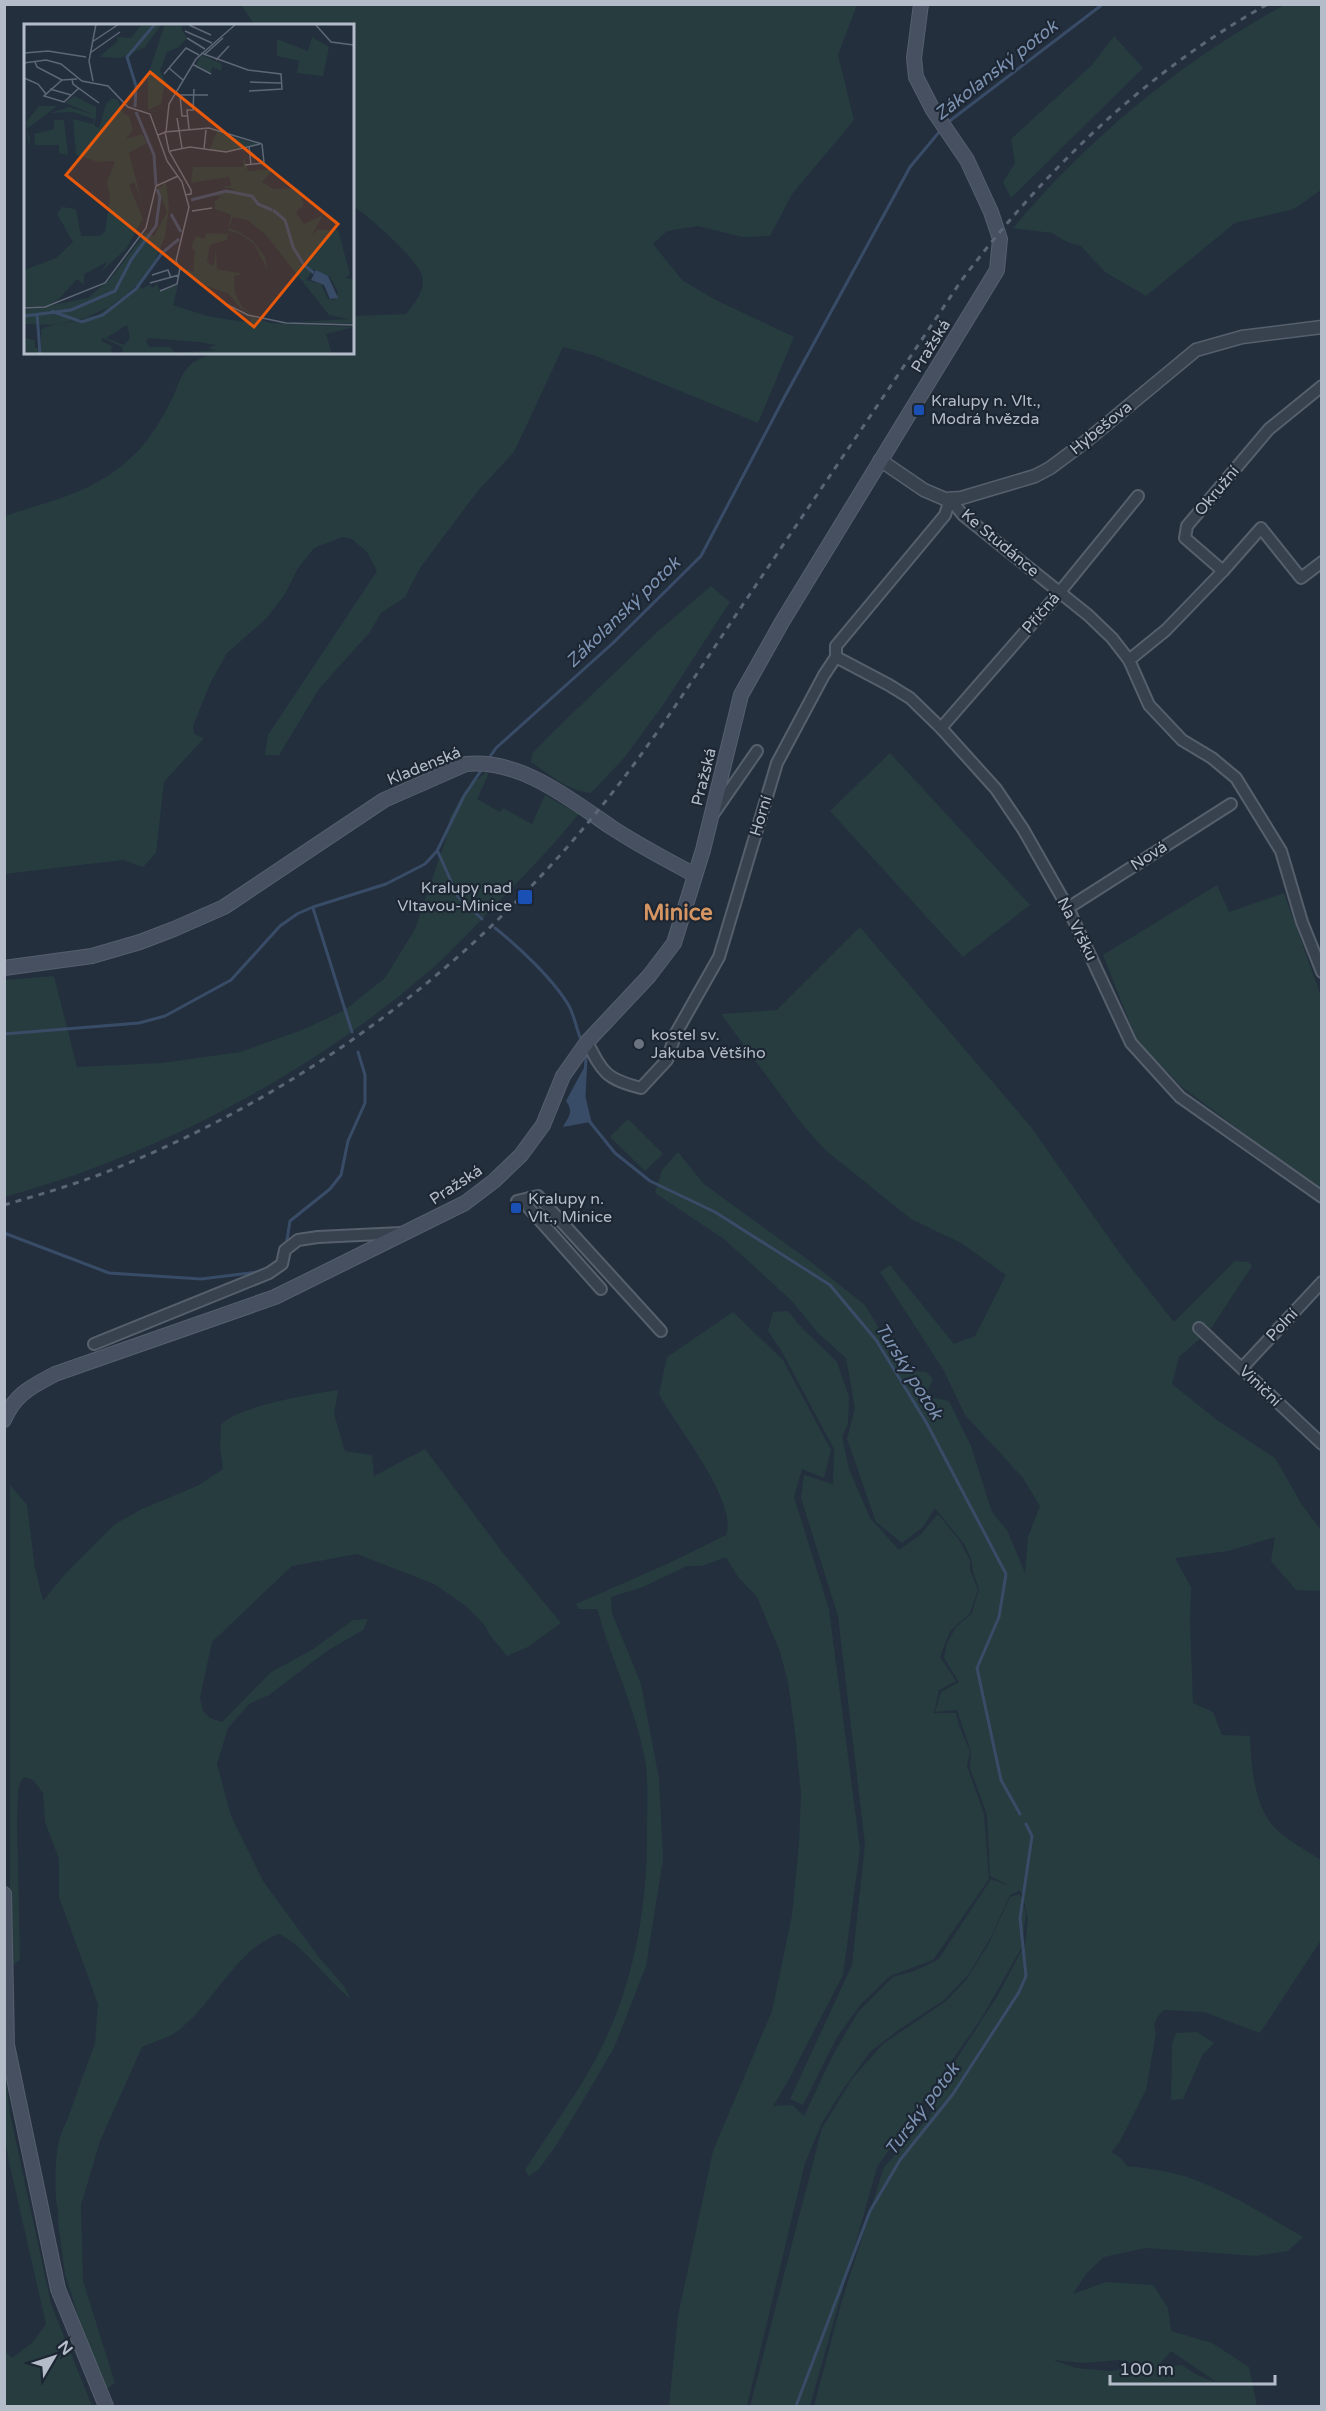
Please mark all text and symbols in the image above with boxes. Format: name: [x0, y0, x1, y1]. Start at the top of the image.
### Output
water label: Zákolanský potok: [930, 14, 1063, 125]
inset map: [24, 24, 354, 354]
street label: Pražská: [907, 316, 955, 376]
place label: Kralupy n. Vlt., Modrá hvězda: [931, 391, 1041, 429]
street label: Hybešova: [1066, 397, 1136, 459]
marker: Kralupy n. Vlt., Modrá hvězda: [912, 403, 926, 417]
street label: Okružní: [1190, 462, 1244, 520]
street label: Ke Studánce: [957, 505, 1043, 581]
water label: Zákolanský potok: [561, 551, 686, 672]
street label: Příčná: [1018, 588, 1064, 638]
street label: Kladenská: [384, 742, 464, 790]
street label: Pražská: [687, 746, 721, 808]
street label: Horní: [745, 793, 777, 839]
street label: Nová: [1127, 837, 1171, 875]
place label: Kralupy nad Vltavou-Minice: [397, 878, 512, 916]
marker: Kralupy nad Vltavou-Minice: [516, 888, 534, 906]
street label: Na Vršku: [1052, 894, 1102, 964]
district label: Minice: [643, 900, 713, 926]
place label: kostel sv. Jakuba Většího: [651, 1025, 766, 1063]
marker: kostel sv. Jakuba Většího: [632, 1037, 646, 1051]
street label: Pražská: [426, 1161, 486, 1209]
place label: Kralupy n. Vlt., Minice: [528, 1189, 612, 1227]
marker: Kralupy n. Vlt., Minice: [509, 1201, 523, 1215]
street label: Polní: [1262, 1304, 1302, 1346]
water label: Turský potok: [870, 1318, 948, 1425]
street label: Viniční: [1235, 1361, 1285, 1411]
water label: Turský potok: [880, 2057, 965, 2160]
north arrow: [24, 2327, 84, 2387]
text: N: [53, 2337, 77, 2359]
scale bar: [1110, 2348, 1275, 2386]
text: 100 m: [1119, 2358, 1174, 2380]

